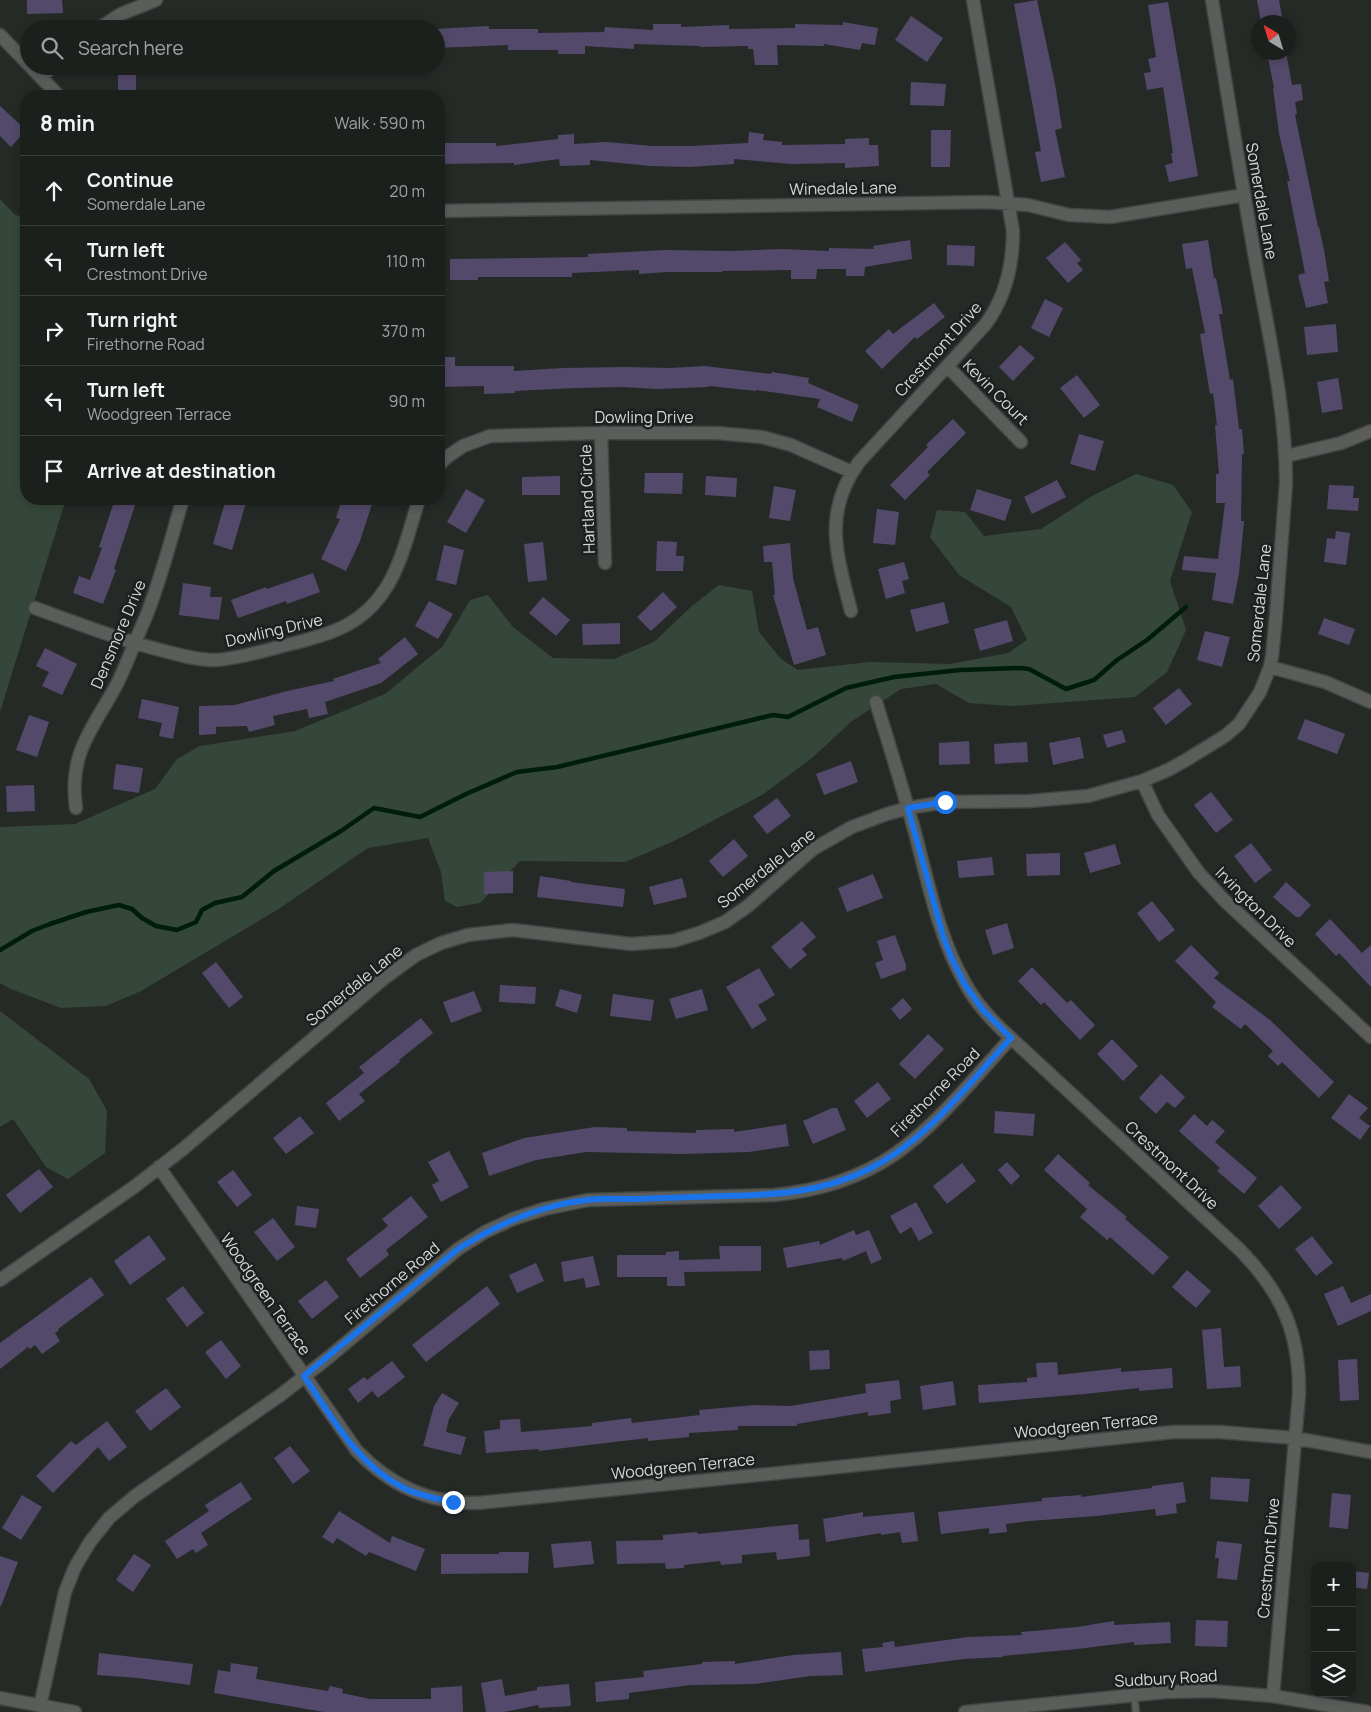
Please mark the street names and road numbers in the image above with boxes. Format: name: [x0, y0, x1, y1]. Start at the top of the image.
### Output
street label: Somerdale Lane: [1241, 141, 1283, 261]
street label: Winedale Lane: [789, 176, 897, 200]
street label: Crestmont Drive: [889, 297, 987, 401]
street label: Kevin Court: [958, 354, 1034, 430]
street label: Dowling Drive: [594, 406, 694, 428]
street label: Hartland Circle: [574, 444, 600, 554]
street label: Somerdale Lane: [1242, 543, 1276, 663]
street label: Densmore Drive: [85, 576, 151, 692]
street label: Dowling Drive: [223, 608, 325, 652]
street label: Somerdale Lane: [713, 823, 819, 913]
street label: Irvington Drive: [1211, 862, 1301, 952]
street label: Somerdale Lane: [301, 939, 407, 1031]
street label: Firethorne Road: [886, 1043, 984, 1141]
street label: Crestmont Drive: [1120, 1116, 1224, 1214]
street label: Woodgreen Terrace: [216, 1229, 316, 1359]
street label: Firethorne Road: [340, 1237, 444, 1329]
street label: Woodgreen Terrace: [1013, 1407, 1159, 1443]
street label: Woodgreen Terrace: [610, 1448, 756, 1484]
street label: Crestmont Drive: [1252, 1497, 1284, 1619]
street label: Sudbury Road: [1114, 1664, 1218, 1692]

